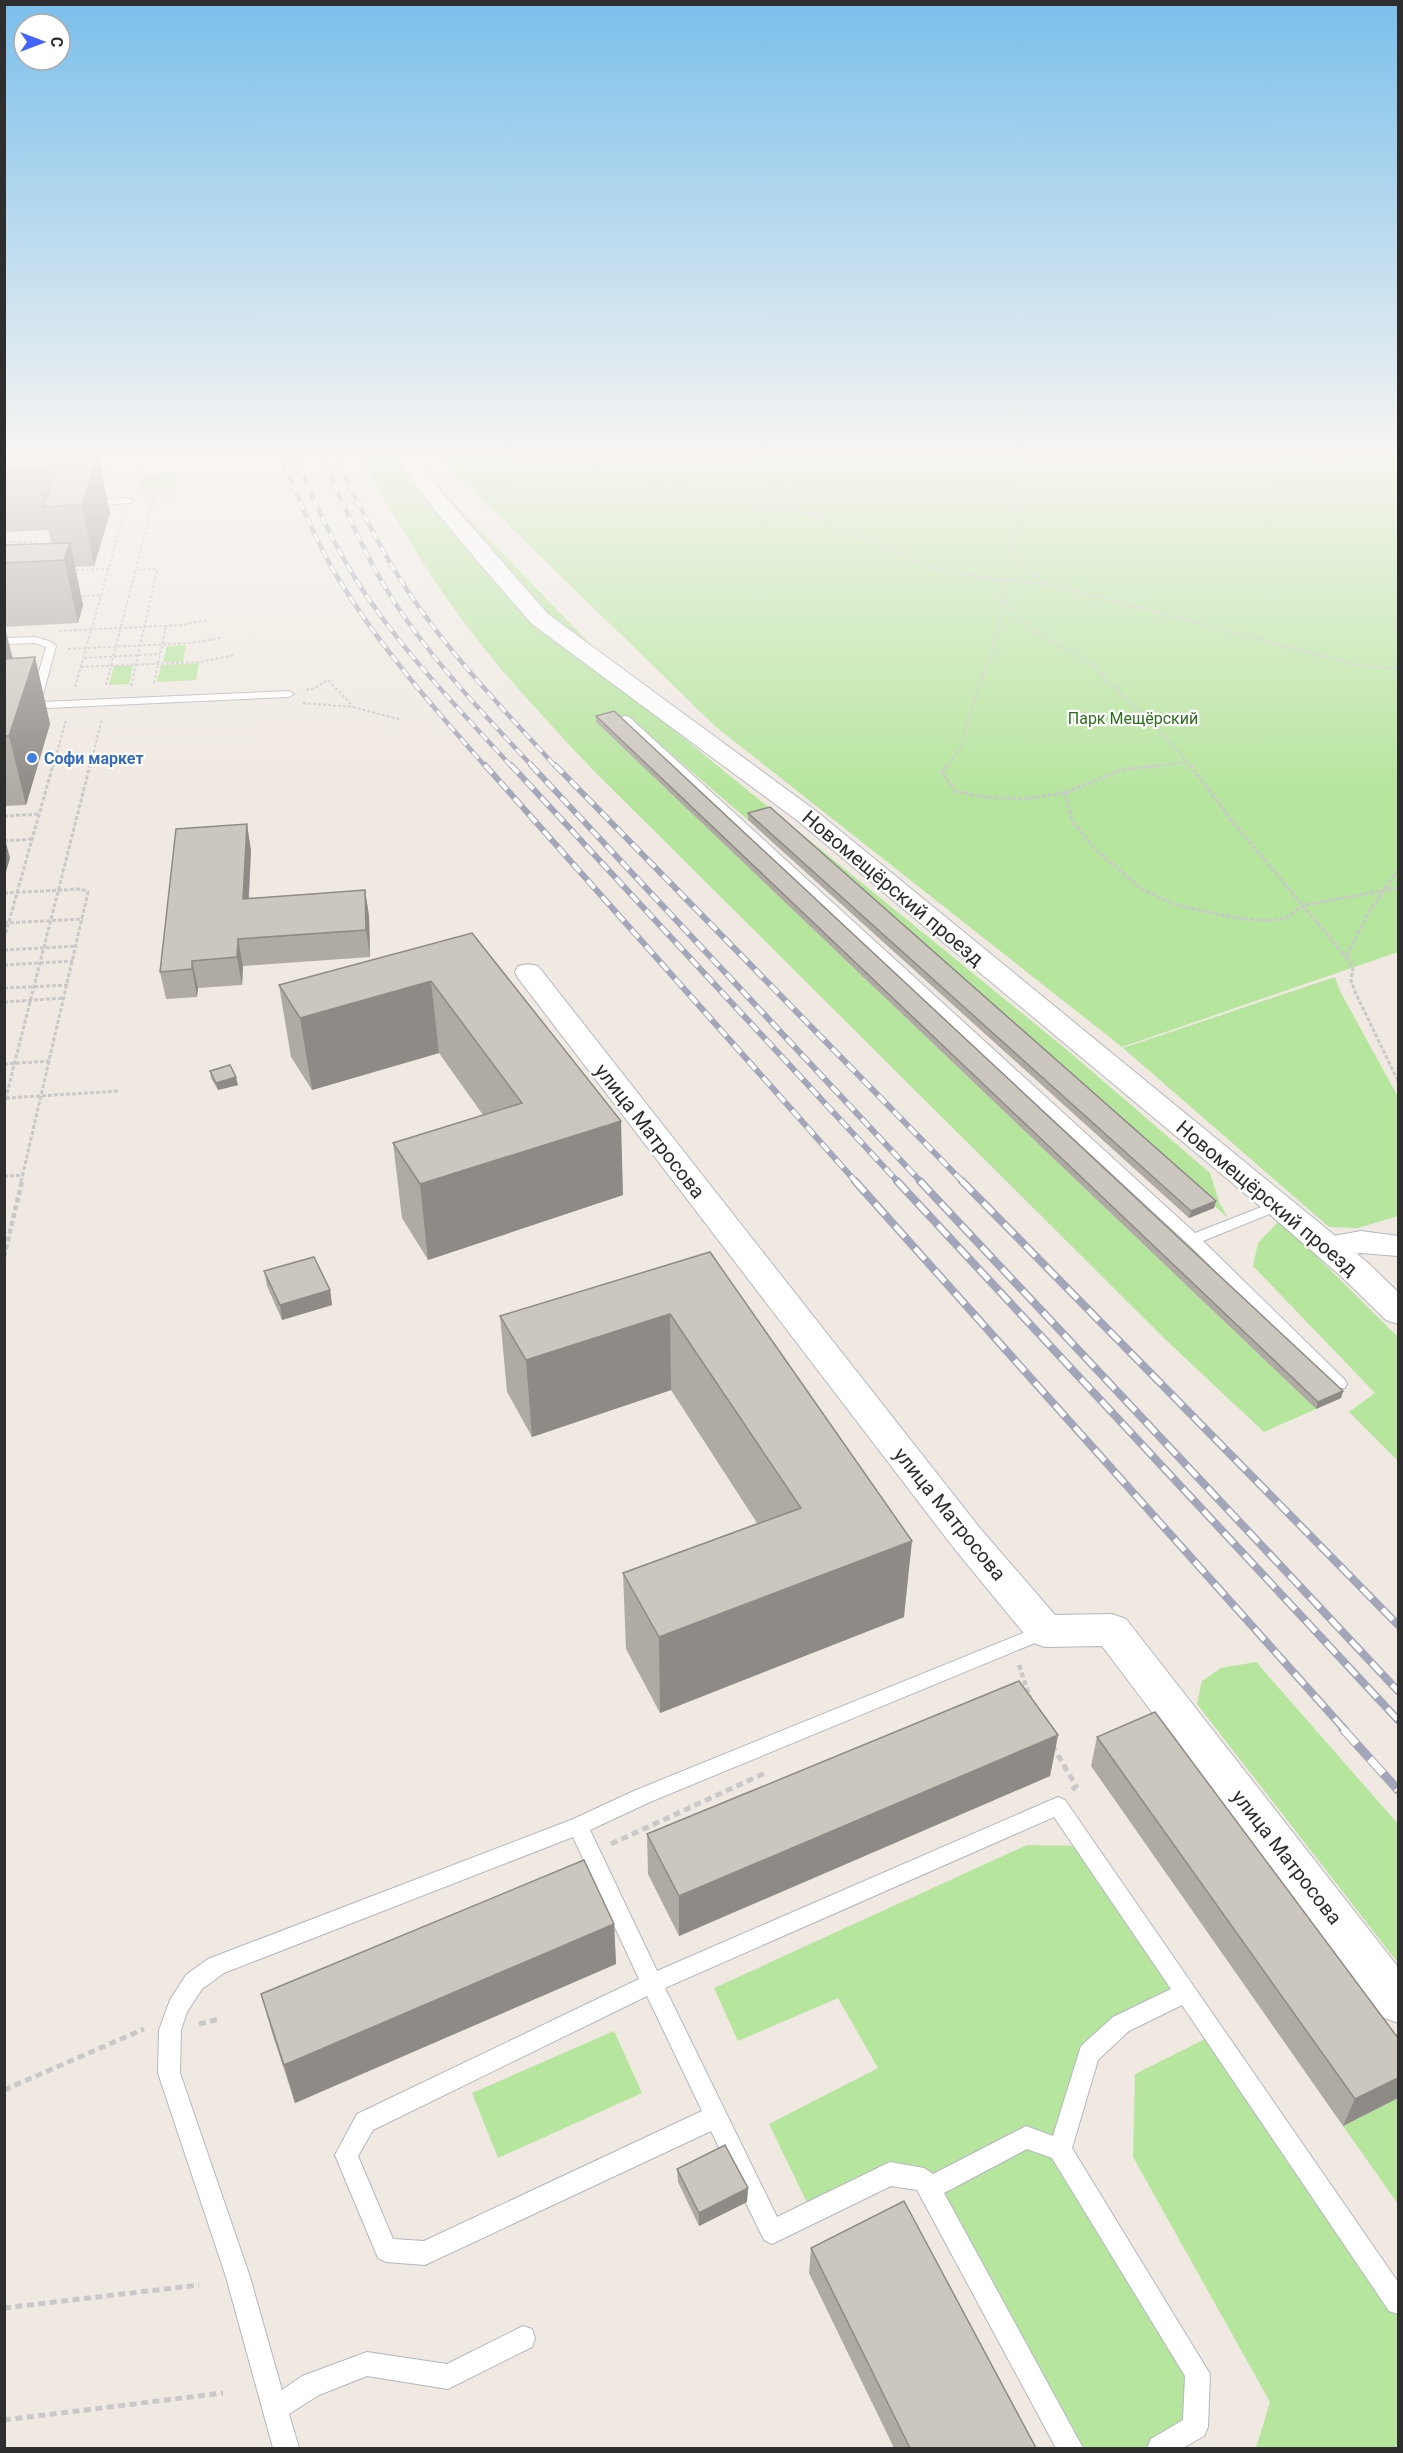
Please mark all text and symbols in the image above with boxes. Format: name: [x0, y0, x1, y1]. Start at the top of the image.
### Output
north arrow: [12, 12, 72, 72]
text: С: [47, 37, 66, 47]
park label: Парк Мещёрский: [1068, 709, 1198, 728]
place label: Софи маркет: [44, 749, 144, 768]
marker: Софи маркет: [25, 751, 39, 765]
street label: Новомещёрский проезд: [798, 805, 988, 971]
street label: улица Матросова: [590, 1059, 710, 1203]
street label: Новомещёрский проезд: [1172, 1115, 1362, 1281]
street label: улица Матросова: [889, 1443, 1011, 1585]
street label: улица Матросова: [1227, 1785, 1347, 1929]

